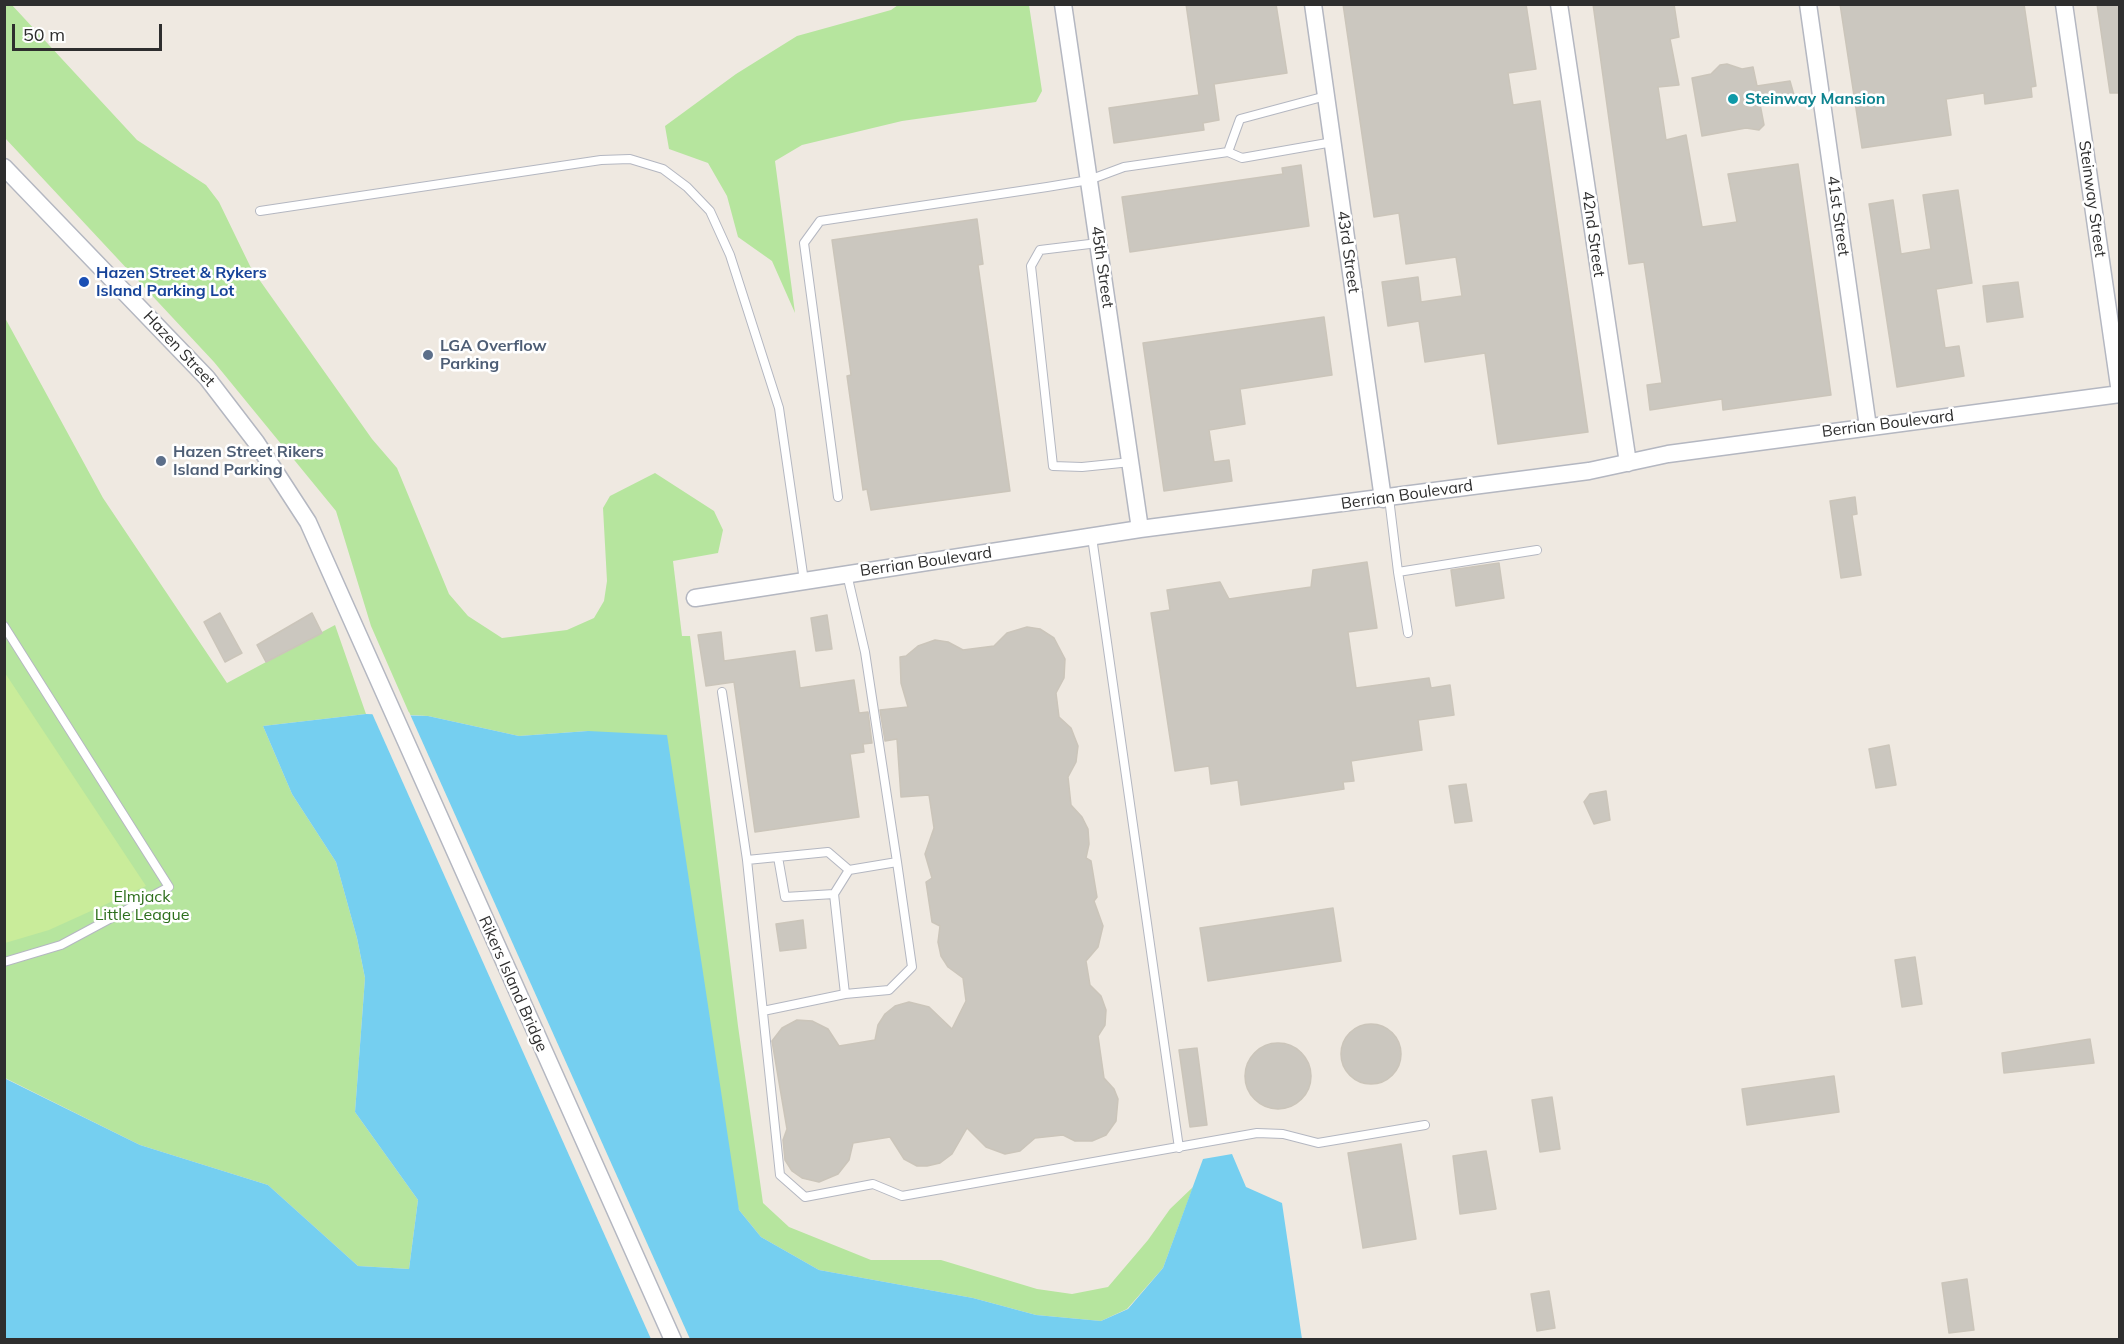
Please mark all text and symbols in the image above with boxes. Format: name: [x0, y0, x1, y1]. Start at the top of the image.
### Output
scale bar: [15, 12, 165, 50]
text: 50 m: [23, 23, 65, 46]
place label: Steinway Mansion: [1745, 89, 1885, 109]
marker: Steinway Mansion: [1726, 92, 1740, 106]
street label: Steinway Street: [2074, 140, 2110, 258]
street label: 41st Street: [1823, 175, 1853, 257]
street label: 42nd Street: [1577, 190, 1609, 278]
street label: 43rd Street: [1333, 210, 1363, 294]
street label: 45th Street: [1087, 225, 1117, 309]
place label: Hazen Street & Rykers Island Parking Lot: [96, 263, 267, 301]
marker: Hazen Street & Rykers Island Parking Lot: [77, 275, 91, 289]
street label: Hazen Street: [139, 307, 219, 391]
place label: LGA Overflow Parking: [440, 336, 547, 374]
marker: LGA Overflow Parking: [421, 348, 435, 362]
street label: Berrian Boulevard: [1821, 406, 1955, 442]
place label: Hazen Street Rikers Island Parking: [173, 442, 324, 480]
marker: Hazen Street Rikers Island Parking: [154, 454, 168, 468]
street label: Berrian Boulevard: [1340, 476, 1474, 514]
street label: Berrian Boulevard: [859, 543, 993, 581]
park label: Elmjack Little League: [95, 887, 189, 925]
street label: Rikers Island Bridge: [474, 913, 552, 1055]

